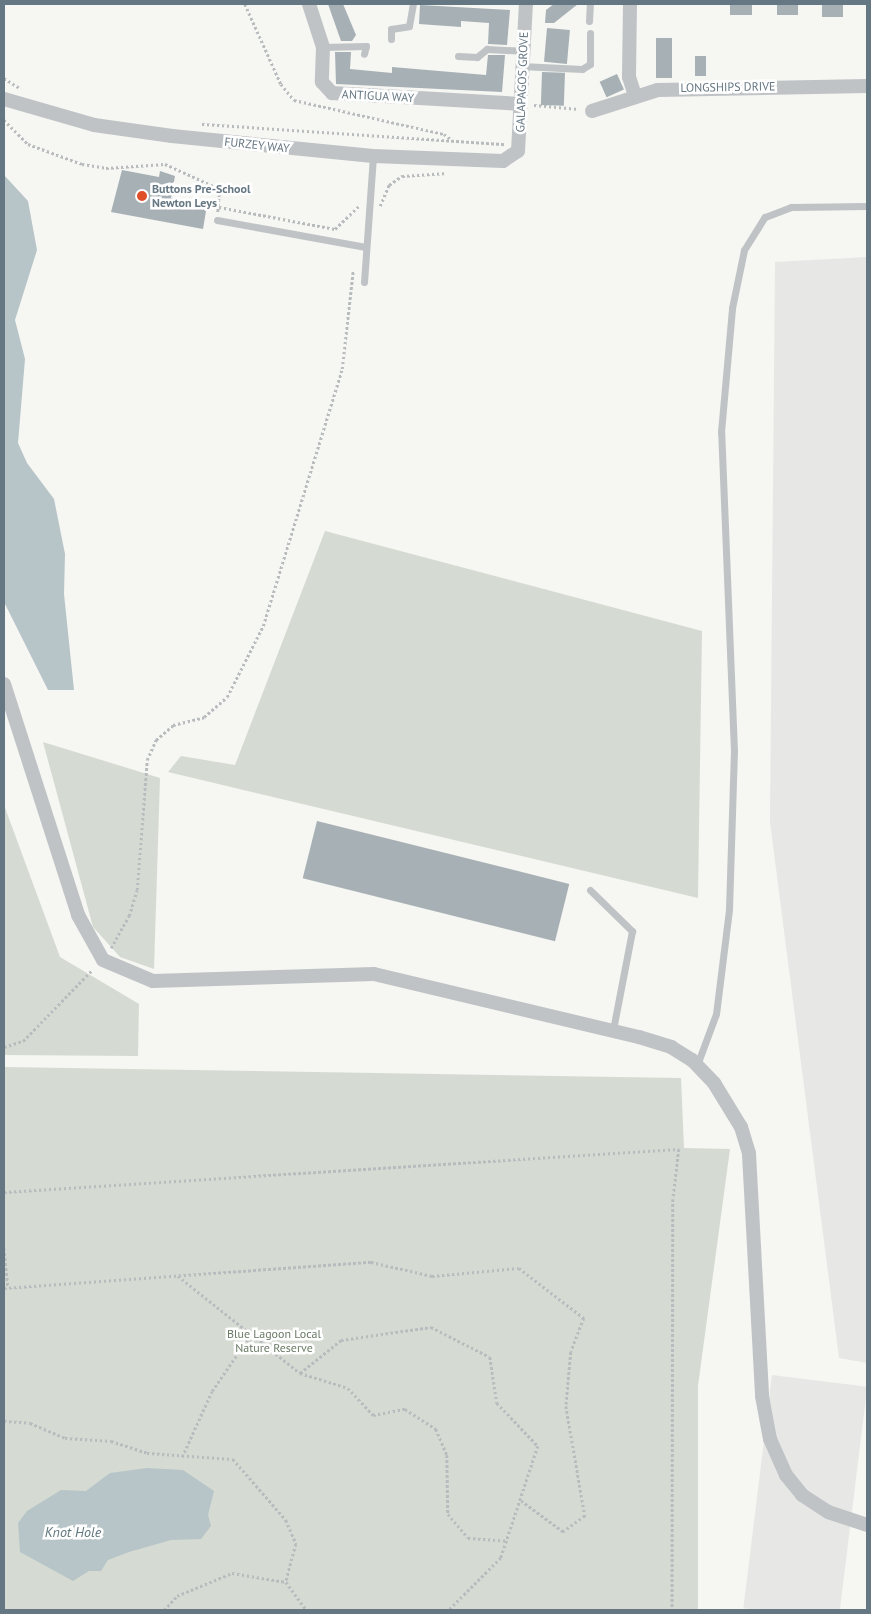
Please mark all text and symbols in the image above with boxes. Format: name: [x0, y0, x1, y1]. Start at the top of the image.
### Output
street label: GALAPAGOS GROVE: [513, 31, 531, 133]
street label: LONGSHIPS DRIVE: [680, 79, 776, 95]
street label: ANTIGUA WAY: [341, 87, 415, 105]
street label: FURZEY WAY: [223, 134, 291, 156]
place label: Buttons Pre-School Newton Leys: [152, 182, 251, 210]
marker: Buttons Pre-School Newton Leys: [136, 190, 148, 202]
park label: Blue Lagoon Local Nature Reserve: [227, 1327, 321, 1355]
water label: Knot Hole: [45, 1524, 101, 1540]

